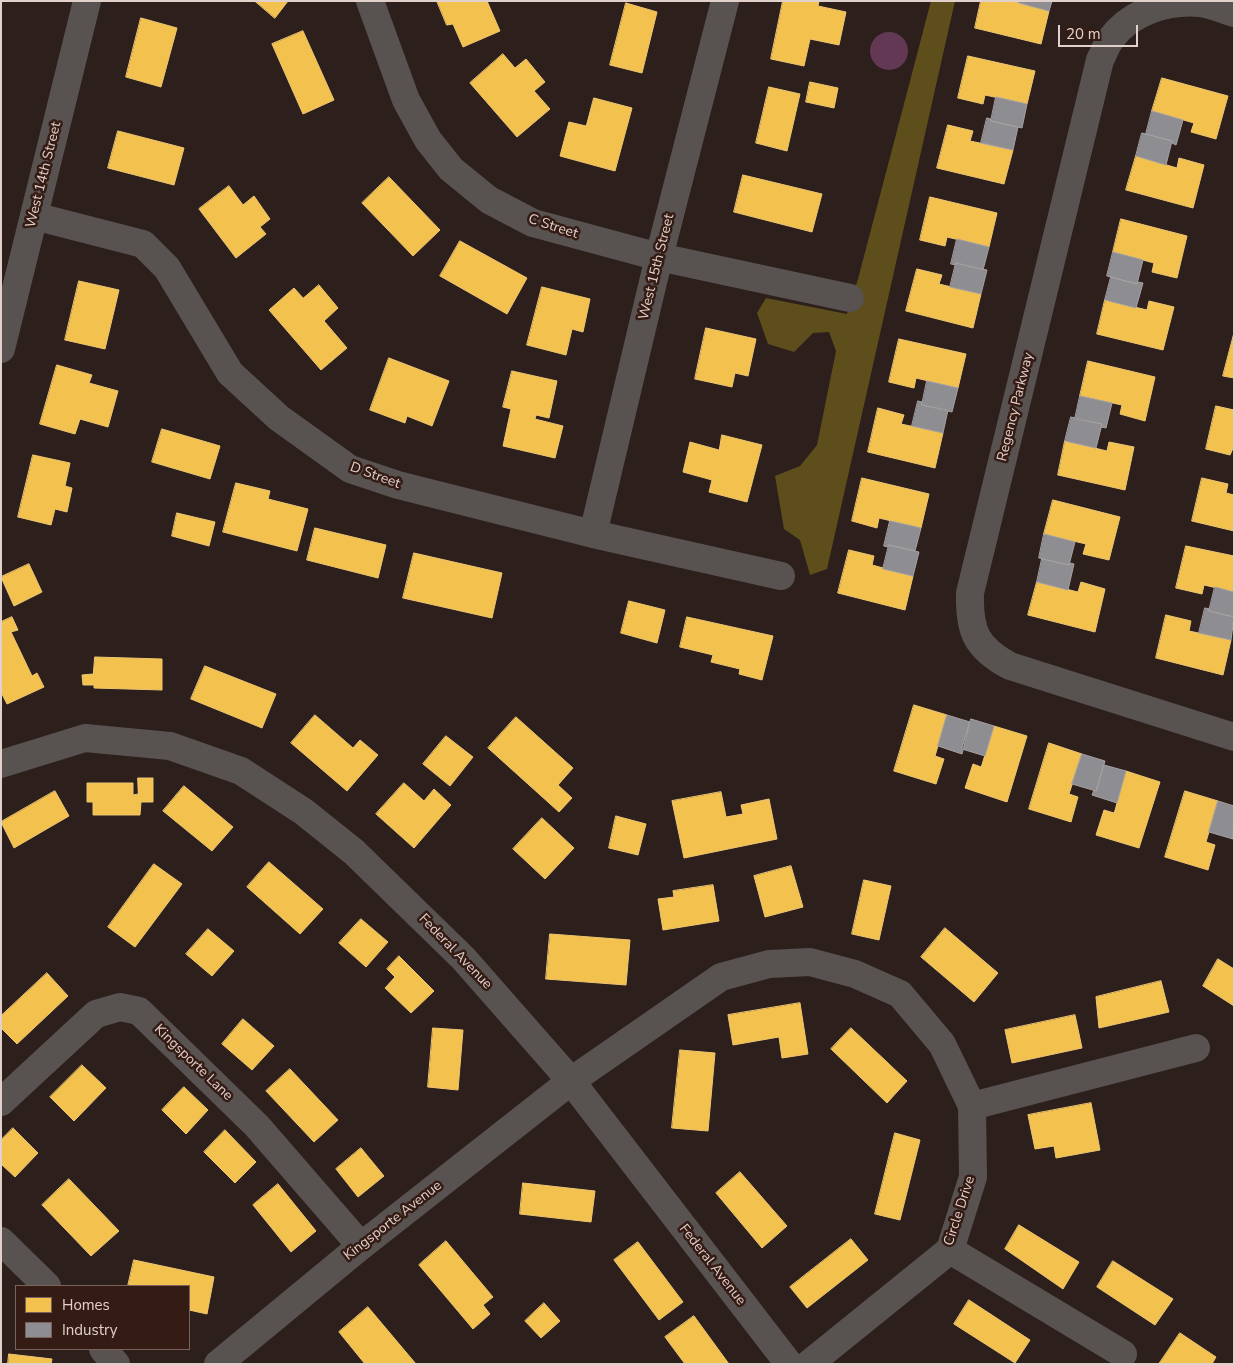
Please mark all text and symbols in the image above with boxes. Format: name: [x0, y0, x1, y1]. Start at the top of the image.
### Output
scale bar: [1060, 15, 1140, 47]
text: 20 m: [1066, 24, 1101, 44]
street label: West 14th Street: [23, 120, 65, 230]
street label: C Street: [526, 211, 580, 243]
street label: West 15th Street: [636, 212, 678, 322]
street label: Regency Parkway: [994, 351, 1038, 463]
street label: D Street: [348, 459, 402, 493]
street label: Federal Avenue: [415, 911, 495, 993]
street label: Kingsporte Lane: [150, 1021, 236, 1105]
street label: Circle Drive: [941, 1174, 979, 1248]
street label: Kingsporte Avenue: [341, 1178, 445, 1264]
street label: Federal Avenue: [675, 1221, 749, 1309]
legend: [15, 1285, 190, 1350]
text: Homes: [62, 1295, 110, 1315]
text: Industry: [62, 1320, 117, 1340]

